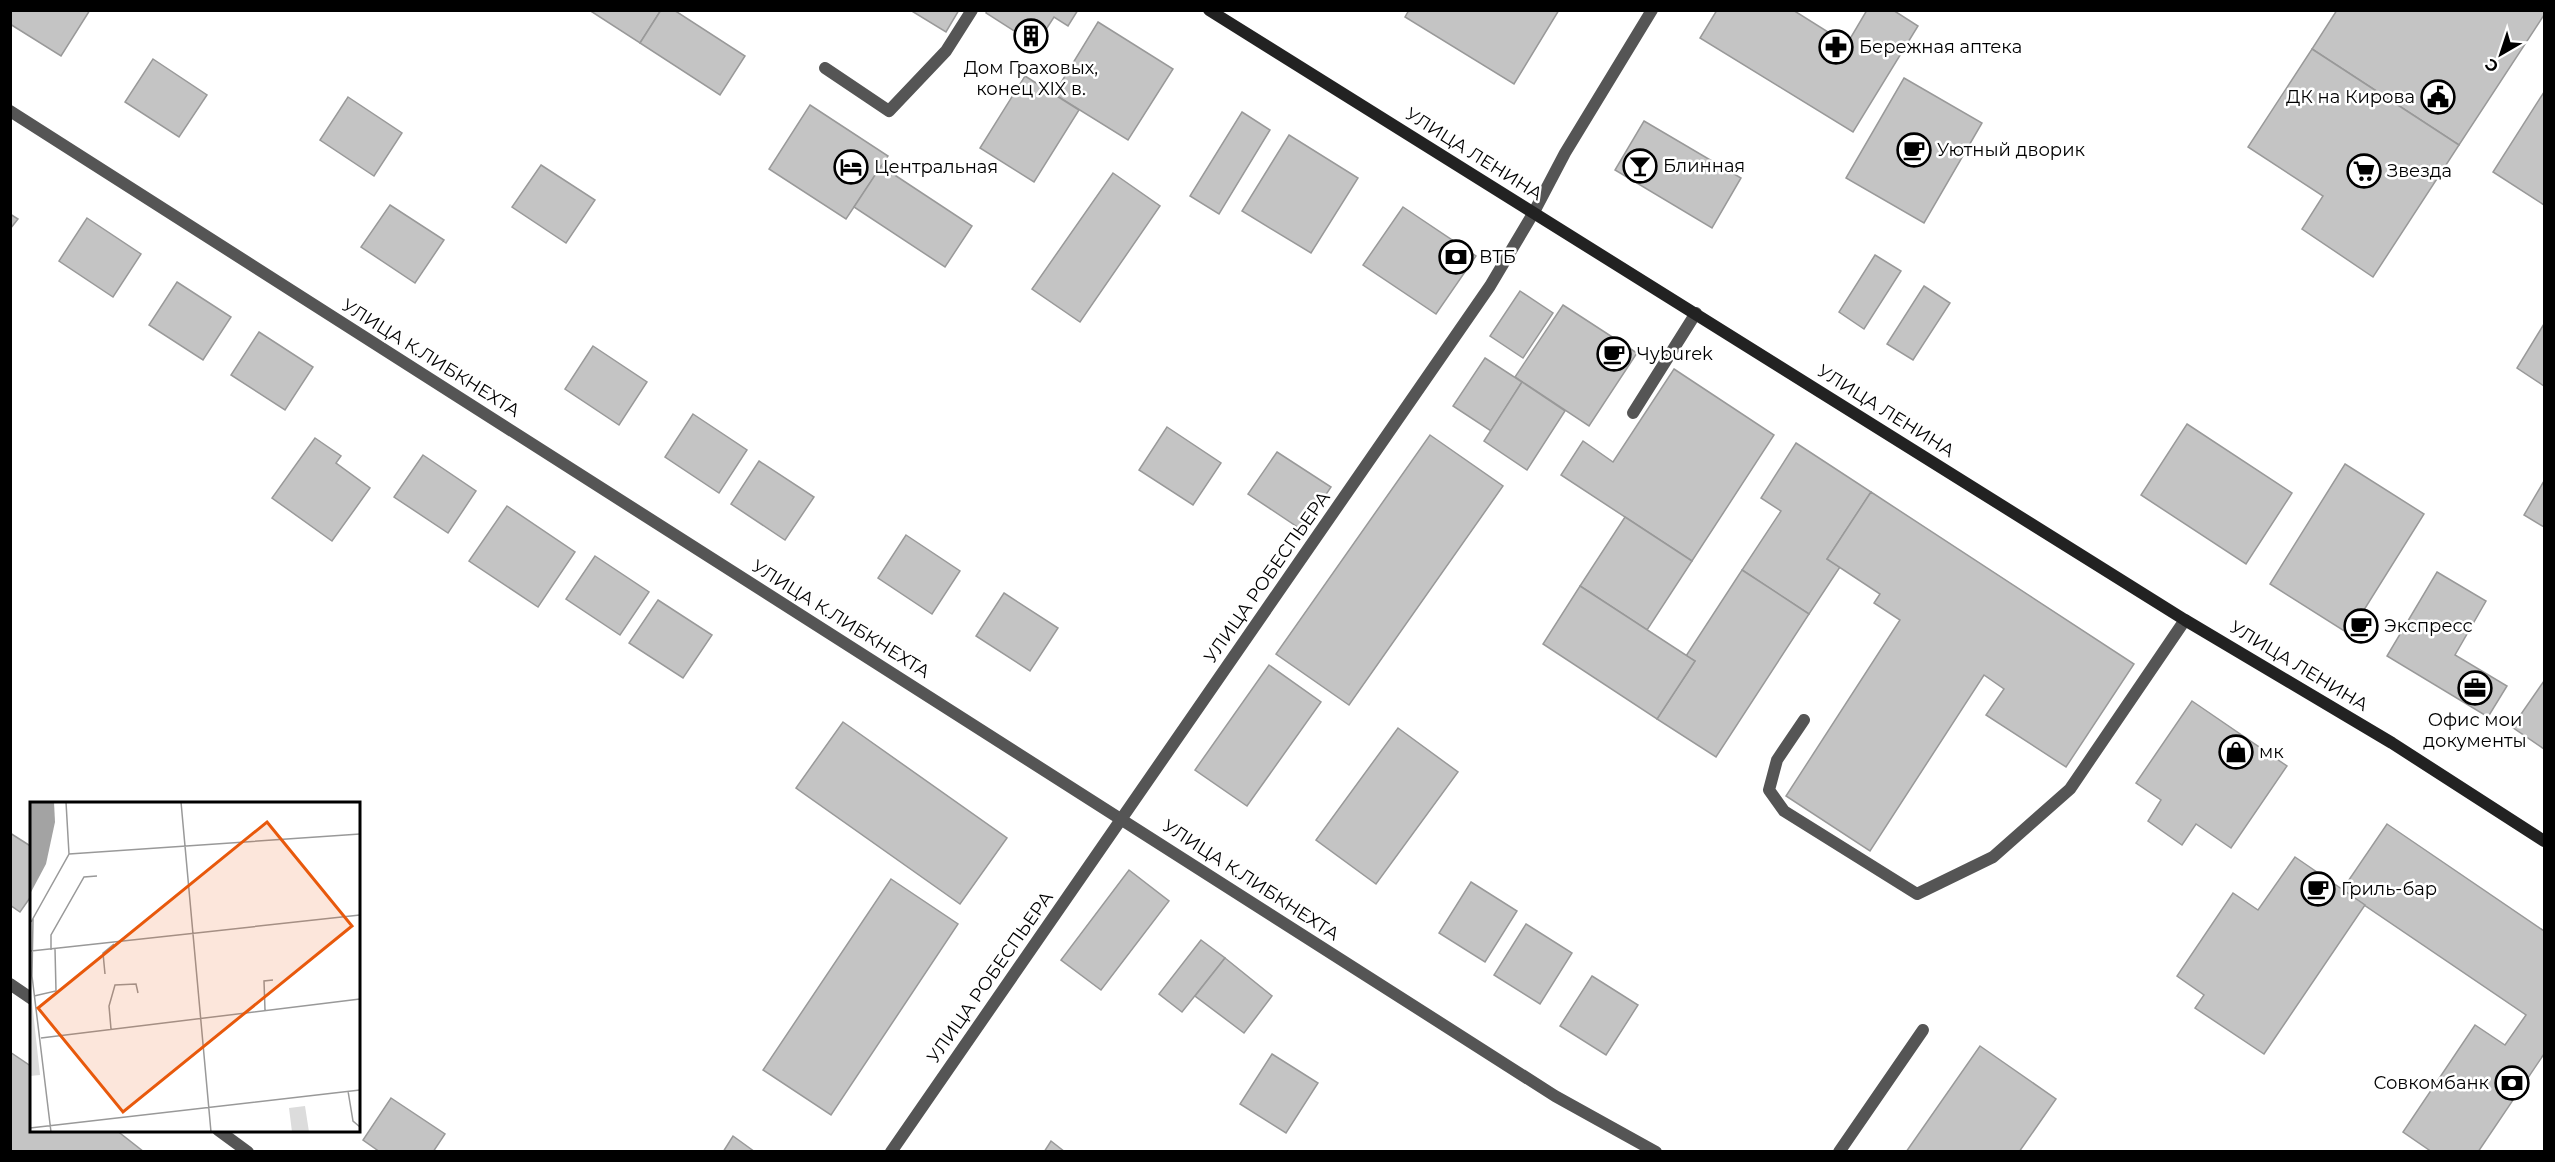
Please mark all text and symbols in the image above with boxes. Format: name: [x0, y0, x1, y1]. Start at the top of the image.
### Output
building icon: Дом Граховых, конец XIX в.: [1013, 18, 1049, 54]
north arrow: [2471, 24, 2531, 84]
pharmacy icon: Бережная аптека: [1818, 29, 1854, 65]
place label: Бережная аптека: [1859, 36, 2022, 58]
text: С: [2481, 54, 2502, 76]
place label: Дом Граховых, конец XIX в.: [964, 57, 1098, 100]
public building icon: ДК на Кирова: [2420, 79, 2456, 115]
place label: ДК на Кирова: [2286, 86, 2415, 108]
street label: УЛИЦА ЛЕНИНА: [1401, 103, 1547, 205]
cafe icon: Уютный дворик: [1896, 132, 1932, 168]
place label: Уютный дворик: [1937, 139, 2086, 161]
bar icon: Блинная: [1622, 148, 1658, 184]
hotel icon: Центральная: [833, 149, 869, 185]
supermarket icon: Звезда: [2346, 153, 2382, 189]
place label: Блинная: [1663, 155, 1745, 177]
place label: Центральная: [874, 156, 998, 178]
place label: Звезда: [2387, 160, 2452, 182]
bank icon: ВТБ: [1438, 239, 1474, 275]
place label: ВТБ: [1479, 246, 1516, 268]
street label: УЛИЦА К.ЛИБКНЕХТА: [338, 294, 525, 422]
cafe icon: Чуburek: [1596, 336, 1632, 372]
place label: Чуburek: [1637, 343, 1713, 365]
street label: УЛИЦА ЛЕНИНА: [1813, 360, 1959, 462]
street label: УЛИЦА РОБЕСПЬЕРА: [1199, 486, 1335, 667]
street label: УЛИЦА К.ЛИБКНЕХТА: [748, 555, 935, 683]
cafe icon: Экспресс: [2343, 608, 2379, 644]
place label: Экспресс: [2384, 615, 2473, 637]
street label: УЛИЦА ЛЕНИНА: [2226, 616, 2373, 716]
office icon: Офис мои документы: [2457, 670, 2493, 706]
place label: Офис мои документы: [2423, 709, 2527, 752]
shop icon: мк: [2218, 734, 2254, 770]
place label: мк: [2259, 741, 2284, 763]
inset map: [30, 802, 360, 1132]
street label: УЛИЦА К.ЛИБКНЕХТА: [1159, 815, 1344, 946]
cafe icon: Гриль-бар: [2300, 871, 2336, 907]
place label: Гриль-бар: [2341, 878, 2437, 900]
street label: УЛИЦА РОБЕСПЬЕРА: [922, 886, 1058, 1067]
bank icon: Совкомбанк: [2494, 1065, 2530, 1101]
place label: Совкомбанк: [2373, 1072, 2490, 1094]

